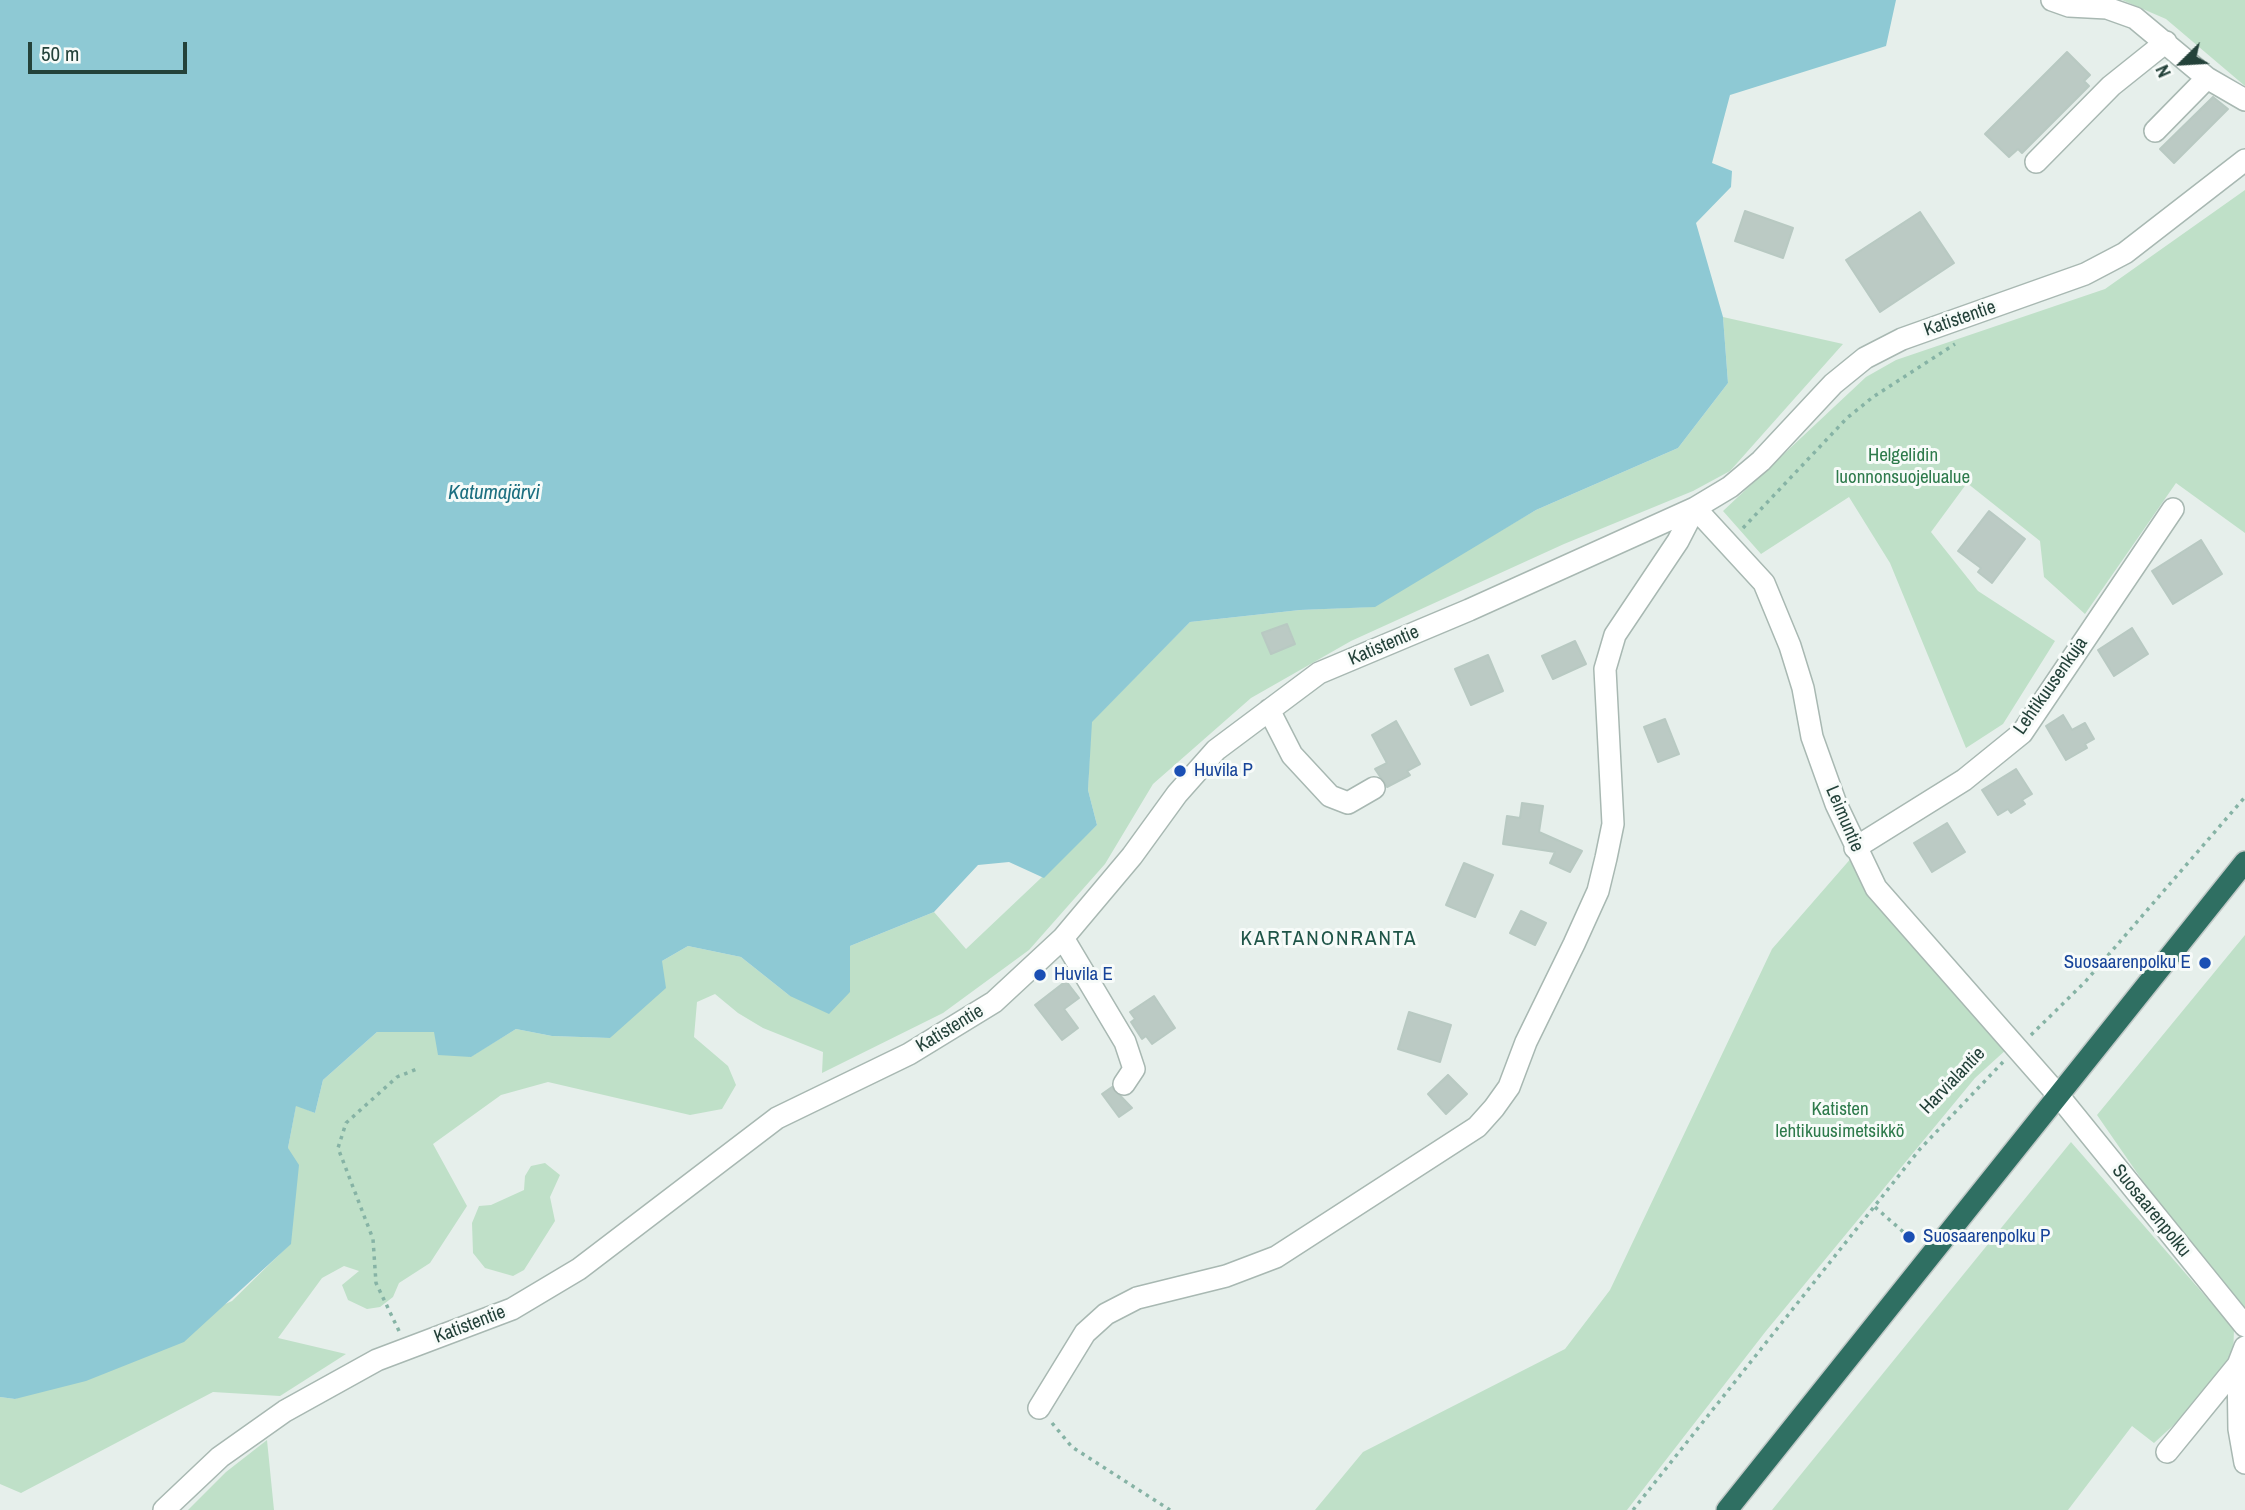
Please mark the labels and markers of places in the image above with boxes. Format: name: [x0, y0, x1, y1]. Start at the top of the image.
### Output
place label: Huvila P: [1194, 760, 1253, 782]
marker: Huvila P: [1172, 763, 1188, 779]
place label: Suosaarenpolku E: [2064, 952, 2191, 974]
marker: Suosaarenpolku E: [2197, 955, 2213, 971]
place label: Huvila E: [1054, 964, 1113, 986]
marker: Huvila E: [1032, 967, 1048, 983]
place label: Suosaarenpolku P: [1923, 1226, 2050, 1248]
marker: Suosaarenpolku P: [1901, 1229, 1917, 1245]

